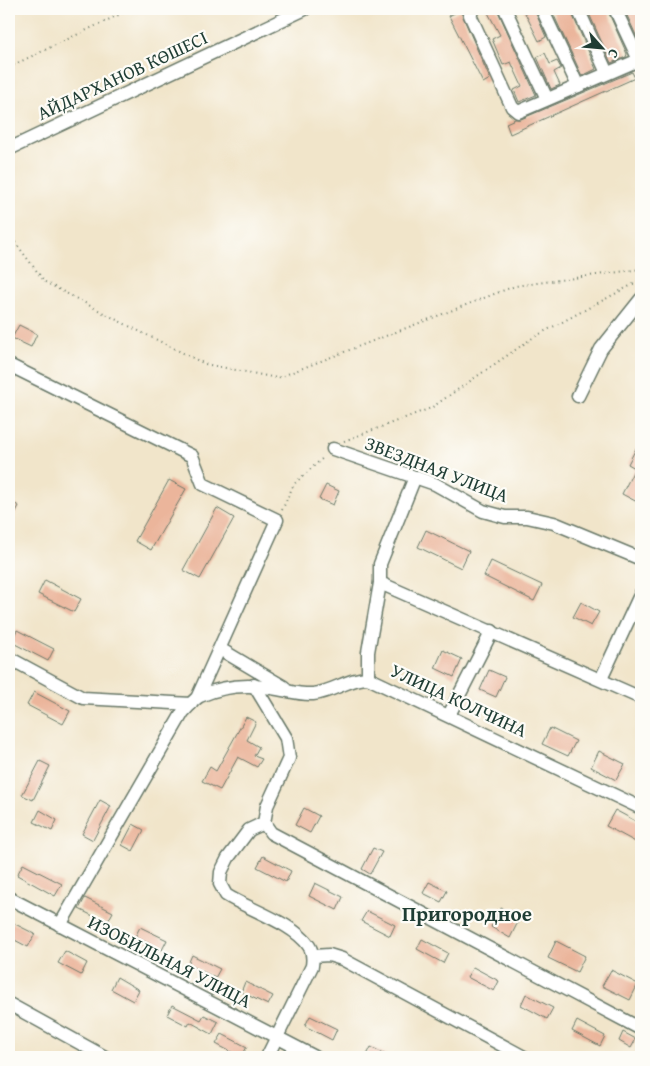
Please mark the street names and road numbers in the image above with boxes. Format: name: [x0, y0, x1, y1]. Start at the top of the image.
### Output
street label: АЙДАРХАНОВ КӨШЕСІ: [32, 23, 212, 127]
street label: ЗВЕЗДНАЯ УЛИЦА: [361, 429, 513, 509]
street label: УЛИЦА КОЛЧИНА: [386, 656, 533, 744]
street label: ИЗОБИЛЬНАЯ УЛИЦА: [83, 908, 257, 1015]

